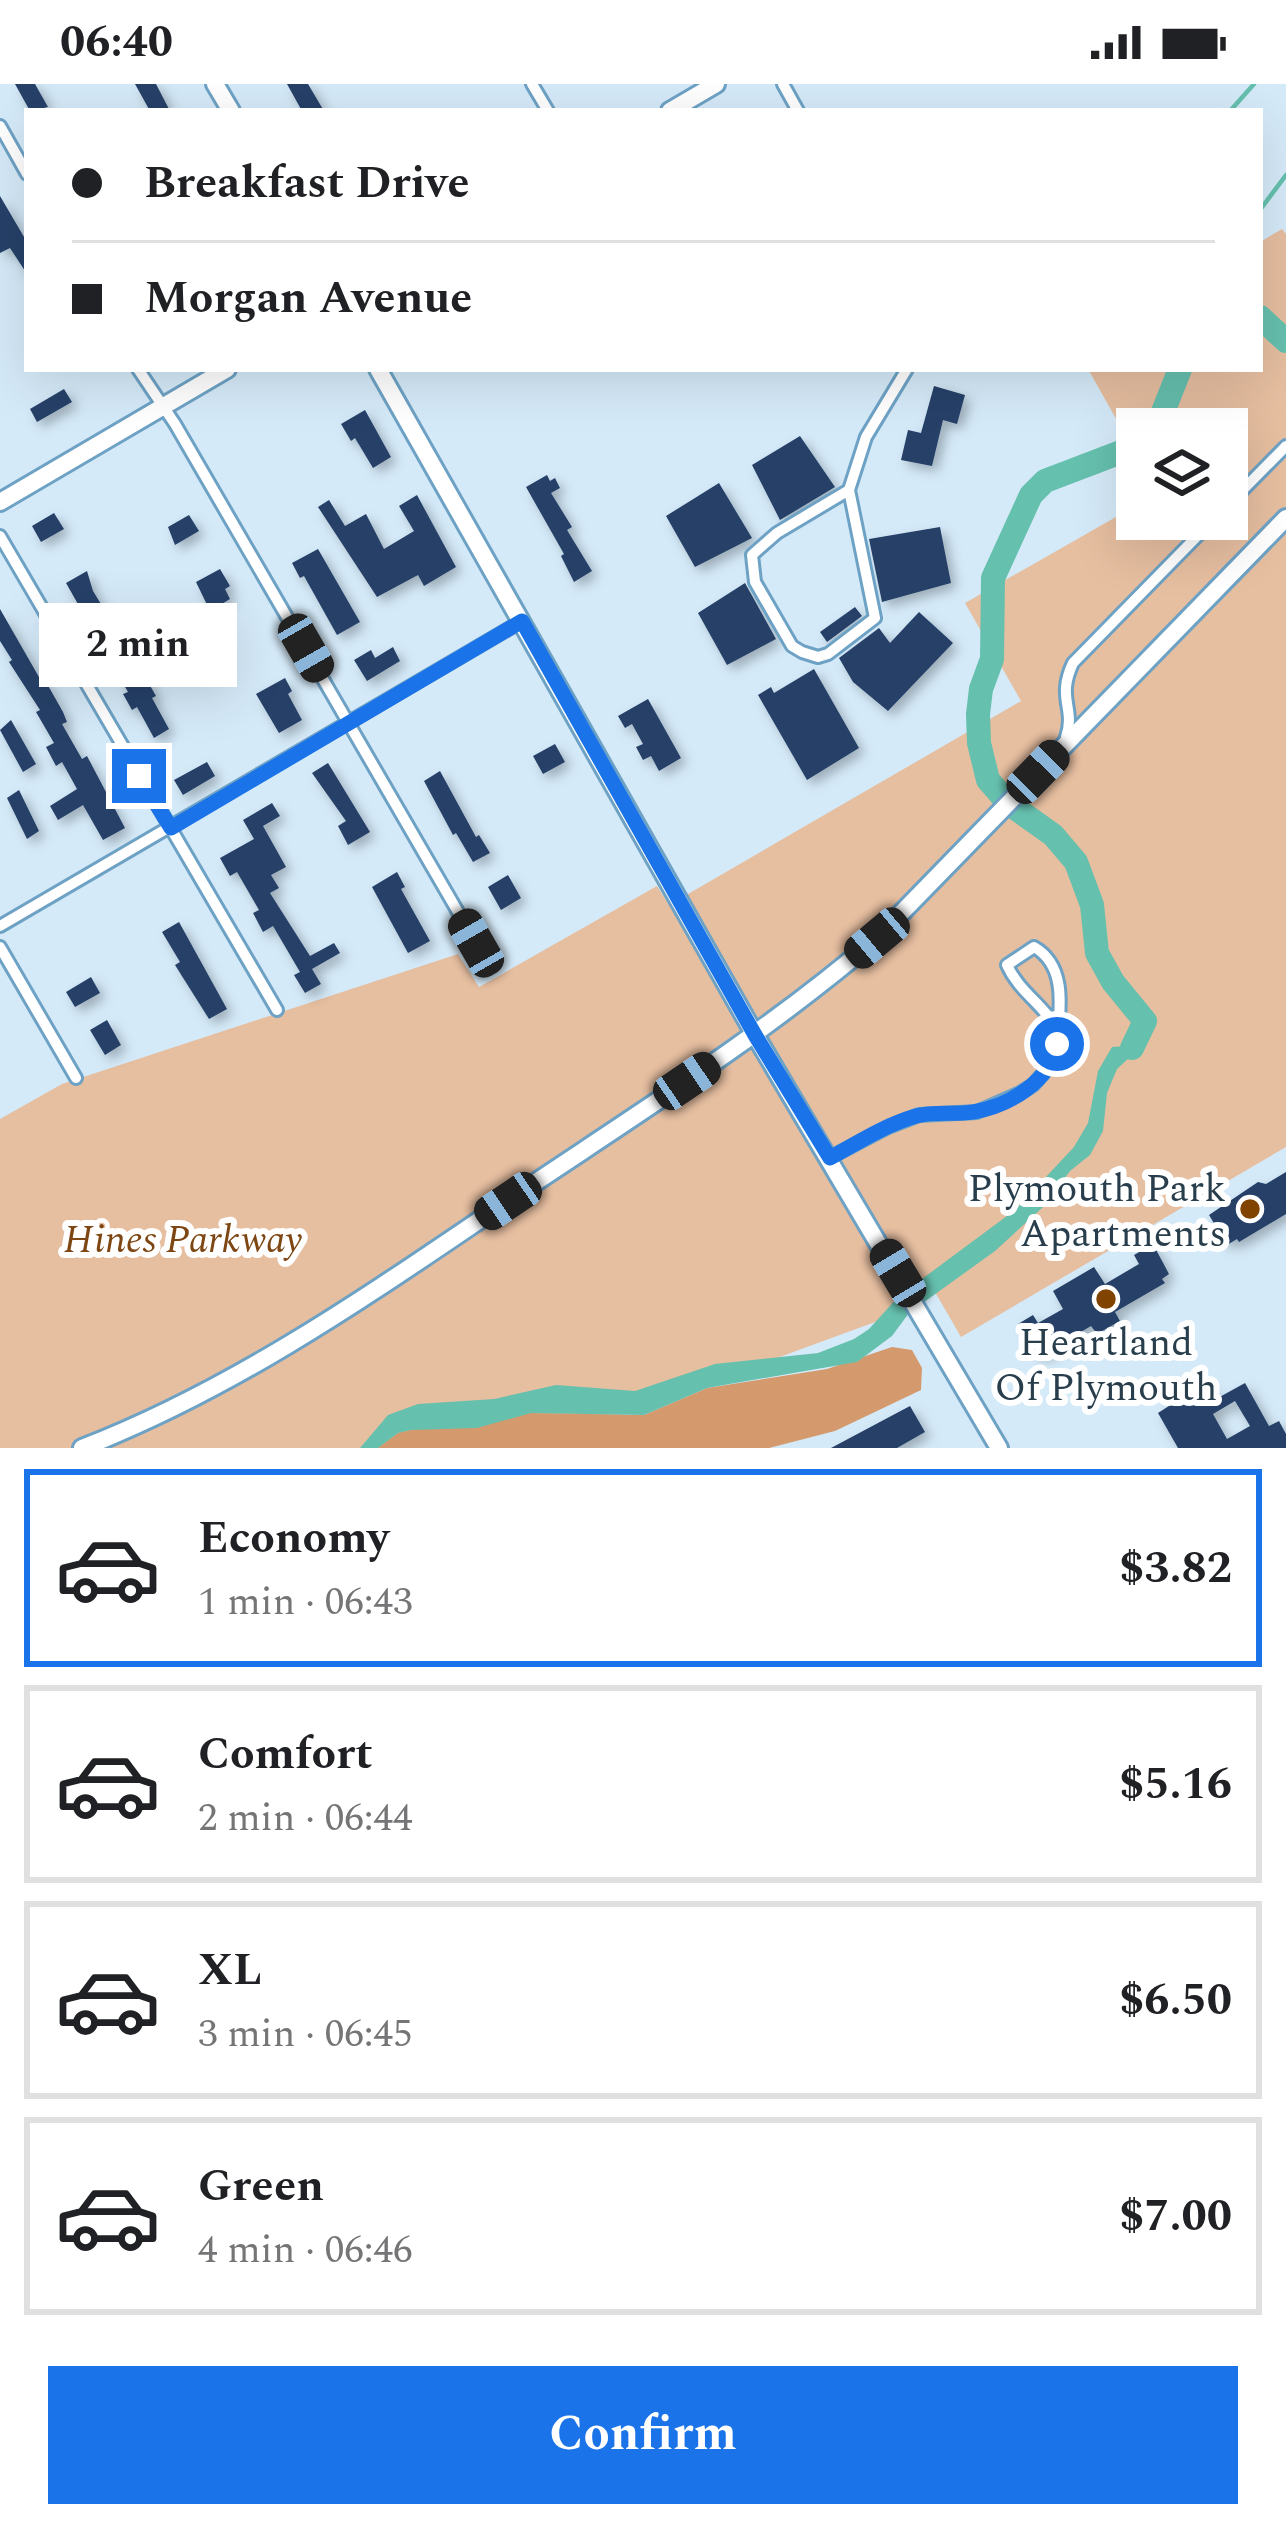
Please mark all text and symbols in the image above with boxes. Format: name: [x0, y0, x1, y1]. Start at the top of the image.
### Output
text: 06:40: [60, 8, 173, 77]
text: Breakfast Drive: [144, 149, 470, 218]
text: Morgan Avenue: [144, 264, 472, 333]
map controls: [1116, 408, 1248, 540]
button: layers: [1116, 408, 1248, 540]
callout: 2 min: [40, 602, 238, 686]
car: [272, 608, 340, 688]
text: 2 min: [86, 615, 190, 674]
car: [1000, 734, 1076, 810]
route end: [112, 749, 166, 803]
car: [838, 901, 916, 975]
car: [442, 903, 510, 983]
route start: [1030, 1017, 1084, 1071]
car: [647, 1046, 727, 1116]
place label: Plymouth Park Apartments: [968, 1160, 1226, 1264]
car: [468, 1166, 548, 1236]
marker: Plymouth Park Apartments: [1237, 1196, 1263, 1222]
park label: Hines Parkway: [64, 1211, 303, 1270]
car: [864, 1233, 932, 1313]
marker: Heartland Of Plymouth: [1093, 1286, 1119, 1312]
place label: Heartland Of Plymouth: [994, 1314, 1218, 1418]
text: Economy: [198, 1504, 389, 1573]
icon: car: [54, 1514, 162, 1622]
text: $3.82: [1119, 1534, 1232, 1603]
text: 1 min · 06:43: [198, 1573, 413, 1632]
text: Comfort: [198, 1720, 373, 1789]
icon: car: [54, 1730, 162, 1838]
text: $5.16: [1119, 1750, 1232, 1819]
text: 2 min · 06:44: [198, 1789, 413, 1848]
text: XL: [198, 1936, 262, 2005]
icon: car: [54, 1946, 162, 2054]
text: $6.50: [1119, 1966, 1232, 2035]
text: 3 min · 06:45: [198, 2005, 413, 2064]
text: Green: [198, 2152, 324, 2221]
icon: car: [54, 2162, 162, 2270]
text: $7.00: [1119, 2182, 1232, 2251]
text: 4 min · 06:46: [198, 2221, 413, 2280]
button: Confirm: [48, 2366, 1238, 2504]

